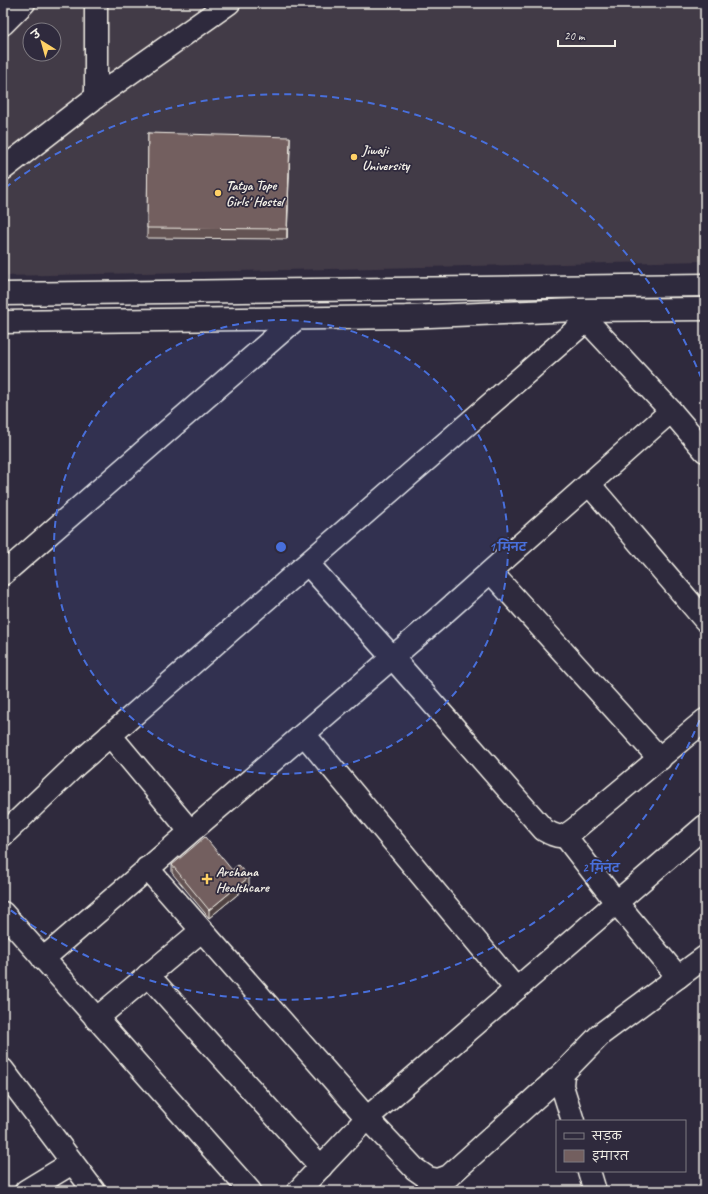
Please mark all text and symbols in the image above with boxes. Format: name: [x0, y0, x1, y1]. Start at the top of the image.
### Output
north arrow: [22, 22, 62, 62]
scale bar: [558, 22, 615, 48]
text: उ: [28, 25, 44, 42]
text: 20 m: [564, 28, 586, 44]
place label: Jiwaji University: [361, 141, 412, 174]
marker: Jiwaji University: [349, 152, 359, 162]
place label: Tatya Tope Girls' Hostel: [226, 177, 286, 210]
marker: Tatya Tope Girls' Hostel: [213, 188, 223, 198]
text: 1 मिनट: [489, 538, 528, 555]
centre of rings: [274, 540, 288, 554]
text: 2 मिनट: [582, 859, 621, 876]
place label: Archana Healthcare: [216, 863, 270, 896]
marker: Archana Healthcare: [201, 873, 213, 885]
legend: [556, 1120, 686, 1172]
text: सड़क: [591, 1128, 623, 1144]
text: इमारत: [592, 1148, 630, 1164]

